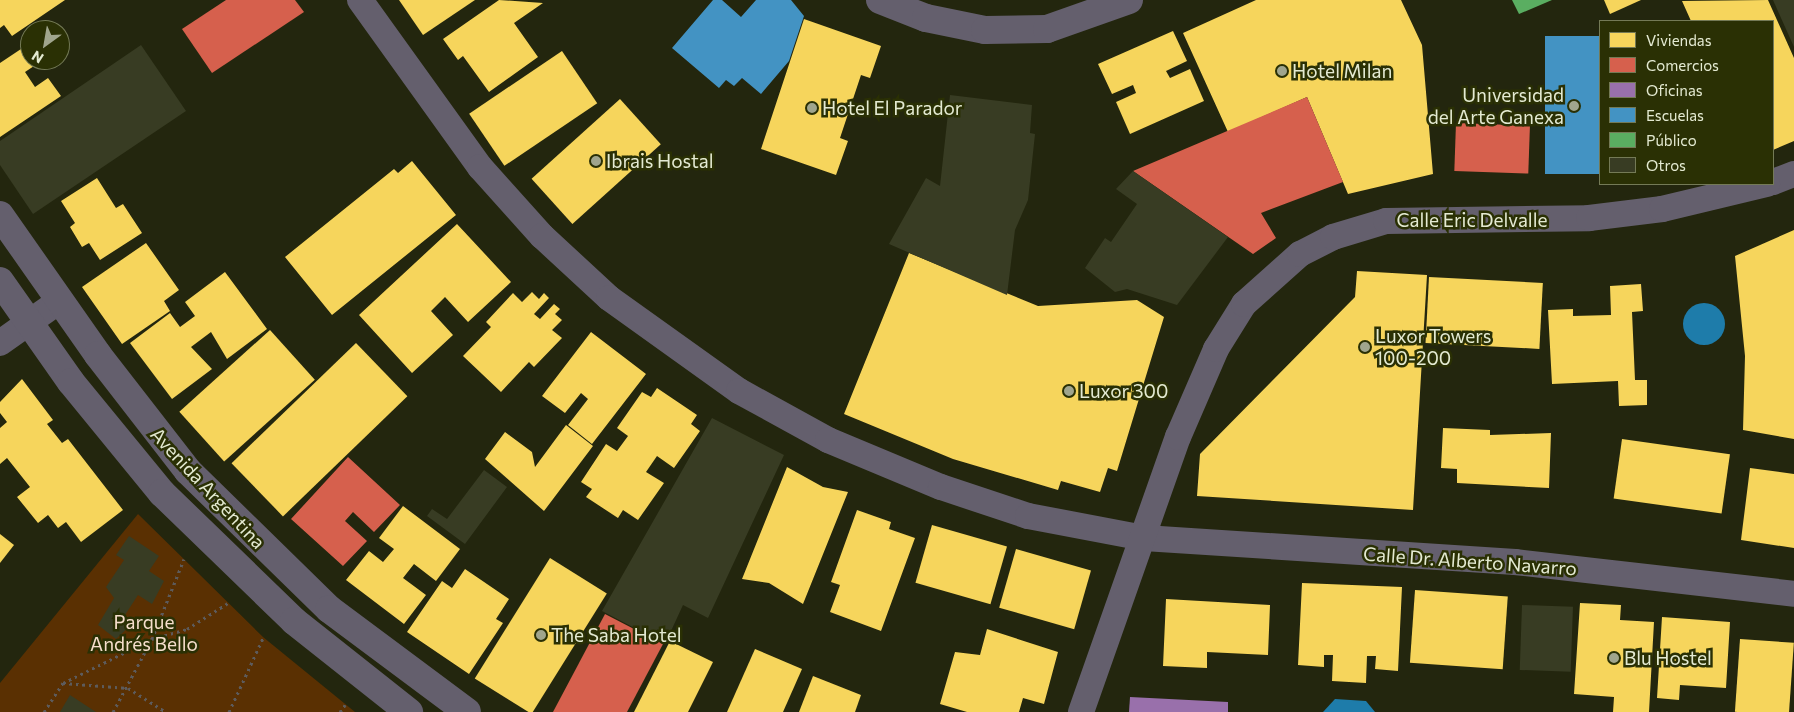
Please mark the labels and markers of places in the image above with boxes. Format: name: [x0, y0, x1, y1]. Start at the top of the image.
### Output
place label: Hotel Milan: [1292, 60, 1392, 82]
marker: Hotel Milan: [1276, 65, 1288, 77]
place label: Universidad del Arte Ganexa: [1428, 84, 1564, 128]
place label: Hotel El Parador: [822, 97, 962, 119]
marker: Universidad del Arte Ganexa: [1568, 100, 1580, 112]
marker: Hotel El Parador: [806, 102, 818, 114]
place label: Ibrais Hostal: [606, 150, 714, 172]
marker: Ibrais Hostal: [590, 155, 602, 167]
place label: Luxor Towers 100-200: [1375, 325, 1491, 369]
marker: Luxor Towers 100-200: [1359, 341, 1371, 353]
place label: Luxor 300: [1079, 380, 1168, 402]
marker: Luxor 300: [1063, 385, 1075, 397]
place label: The Saba Hotel: [551, 624, 682, 646]
marker: The Saba Hotel: [535, 629, 547, 641]
place label: Blu Hostel: [1624, 647, 1712, 669]
marker: Blu Hostel: [1608, 652, 1620, 664]

